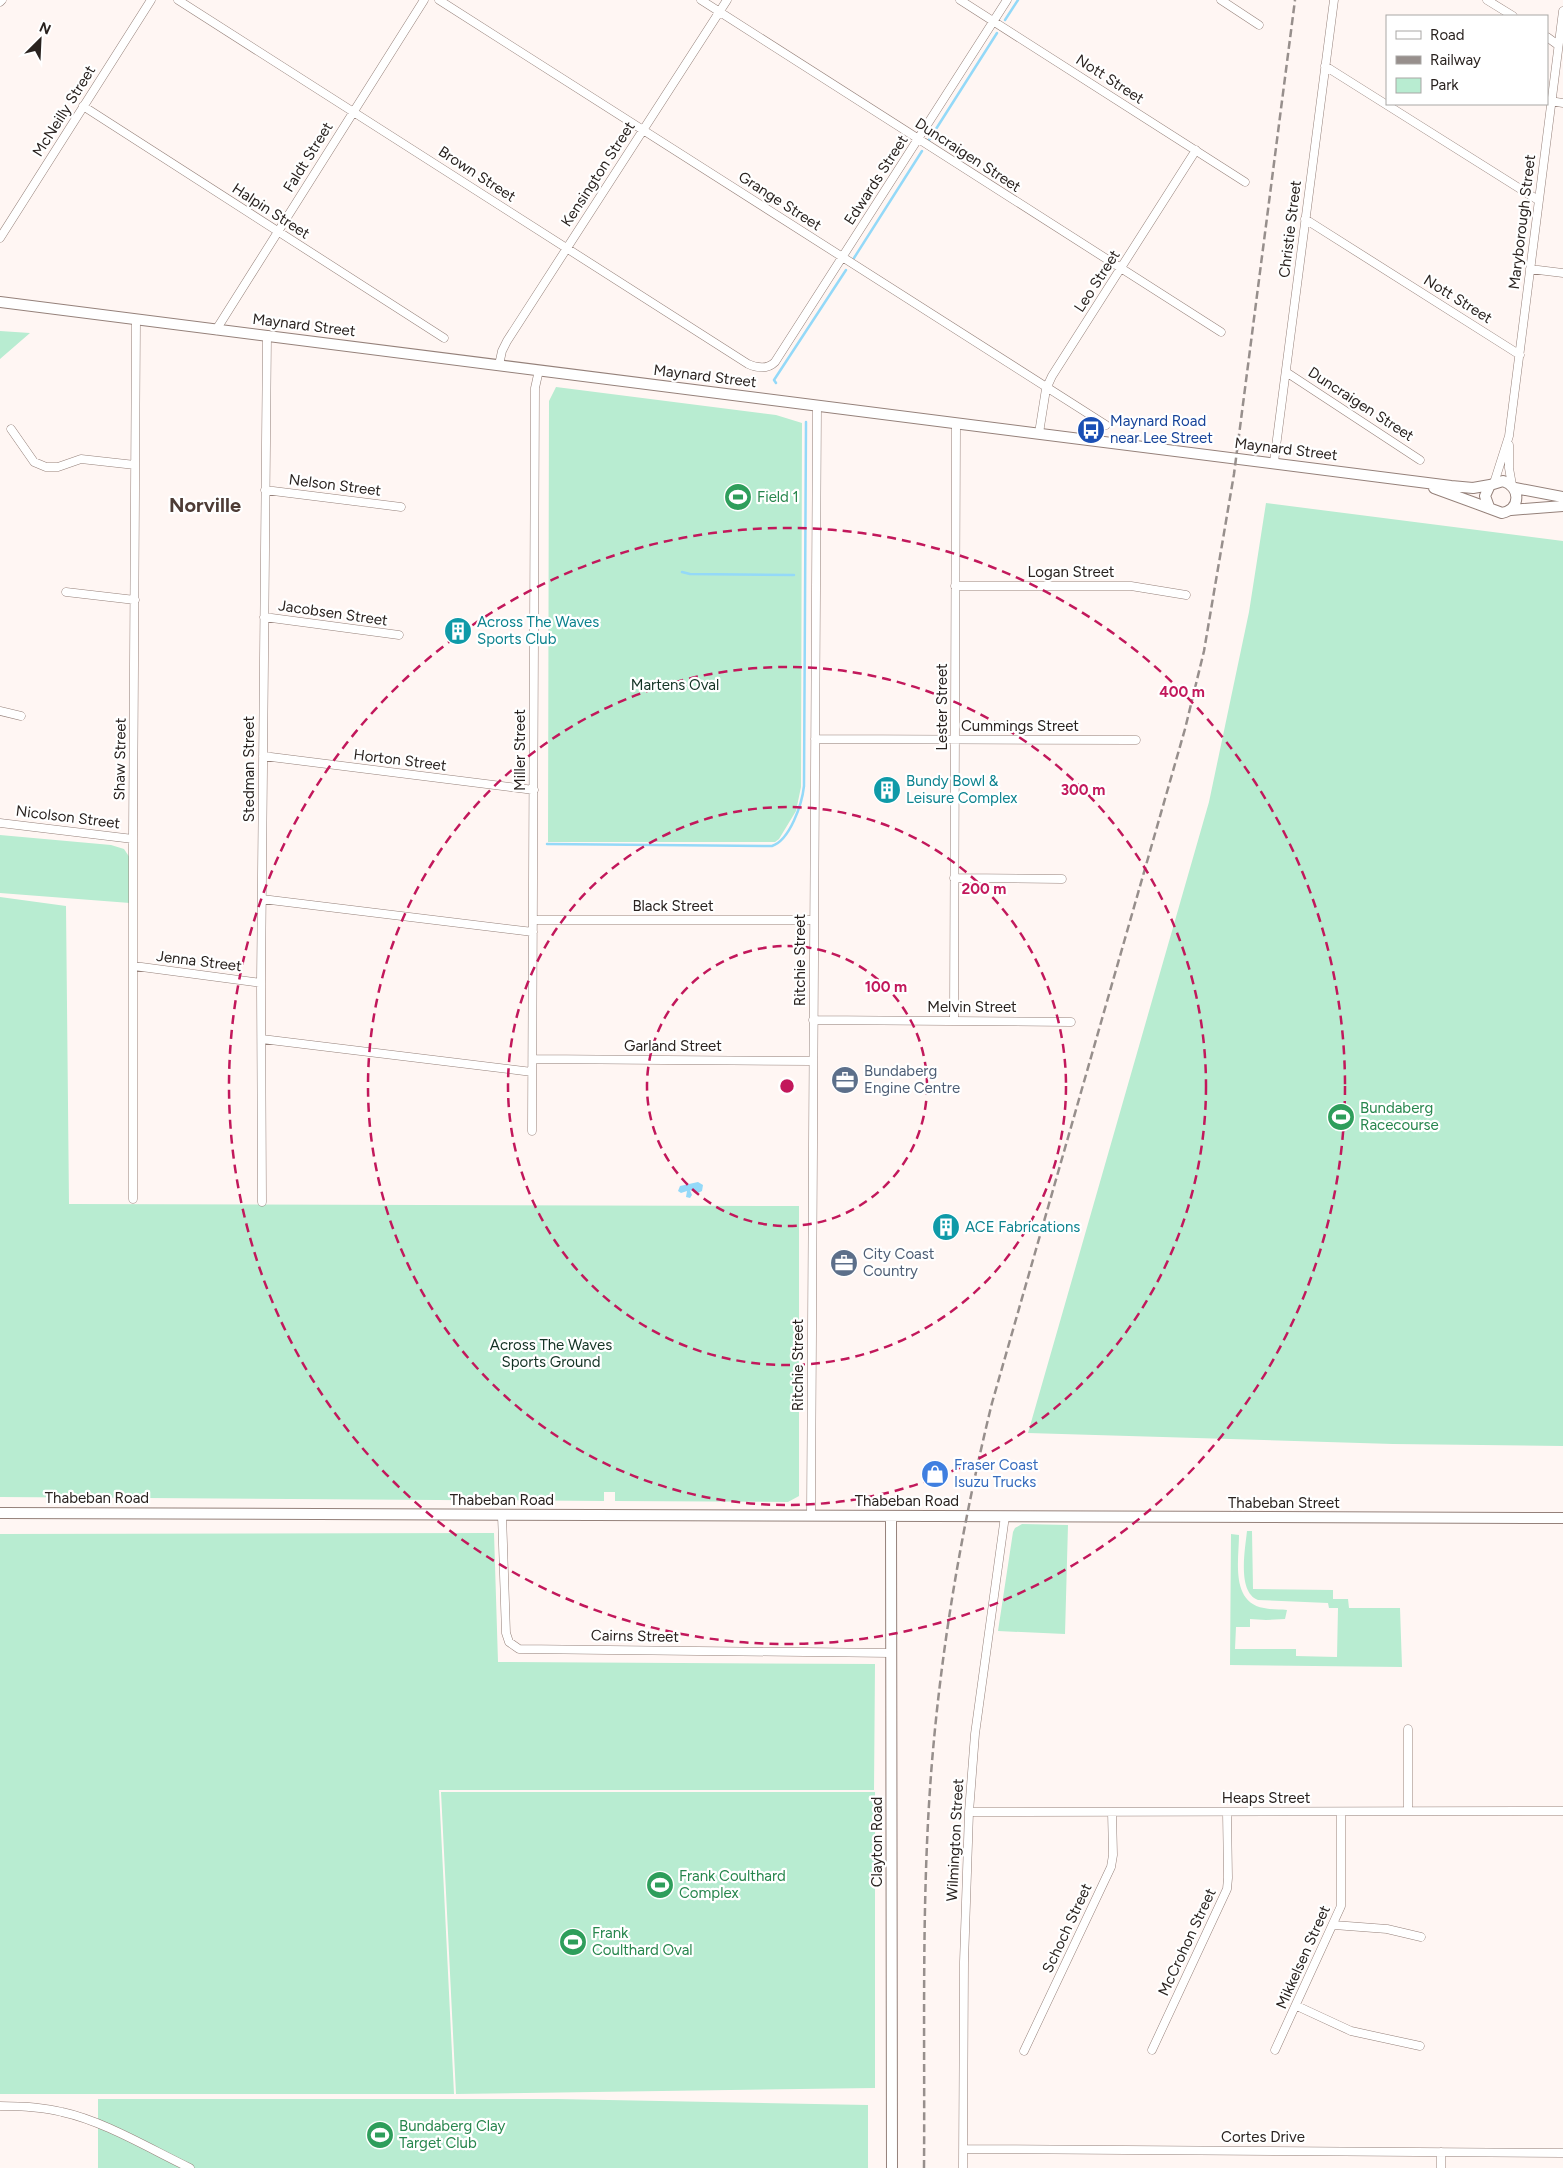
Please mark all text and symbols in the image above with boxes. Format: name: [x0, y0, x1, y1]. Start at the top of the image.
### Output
north arrow: [15, 15, 65, 65]
legend: [1386, 15, 1548, 105]
text: N: [37, 19, 53, 39]
text: Road: [1430, 26, 1465, 44]
street label: Nott Street: [1073, 50, 1148, 108]
text: Railway: [1430, 51, 1481, 69]
street label: McNeilly Street: [29, 62, 99, 160]
text: Park: [1430, 76, 1459, 94]
street label: Duncraigen Street: [912, 114, 1025, 196]
street label: Faldt Street: [279, 118, 337, 195]
street label: Kensington Street: [557, 118, 639, 230]
street label: Edwards Street: [840, 131, 912, 228]
street label: Brown Street: [435, 142, 519, 206]
street label: Maryborough Street: [1505, 153, 1539, 290]
street label: Grange Street: [735, 168, 825, 235]
street label: Halpin Street: [229, 179, 313, 243]
street label: Christie Street: [1275, 179, 1305, 279]
street label: Leo Street: [1070, 246, 1124, 315]
street label: Nott Street: [1420, 271, 1496, 327]
street label: Maynard Street: [251, 310, 357, 340]
street label: Maynard Street: [652, 361, 758, 391]
street label: Duncraigen Street: [1305, 363, 1418, 445]
place label: Maynard Road near Lee Street: [1110, 412, 1213, 447]
bus stop icon: Maynard Road near Lee Street: [1076, 415, 1106, 445]
street label: Maynard Street: [1233, 434, 1339, 464]
street label: Nelson Street: [288, 470, 383, 500]
sports icon: Field 1: [723, 482, 753, 512]
place label: Field 1: [757, 488, 799, 506]
district label: Norville: [169, 493, 241, 517]
street label: Logan Street: [1027, 563, 1115, 581]
street label: Jacobsen Street: [277, 596, 389, 630]
place label: Across The Waves Sports Club: [477, 613, 599, 648]
building icon: Across The Waves Sports Club: [443, 616, 473, 646]
street label: Lester Street: [933, 663, 951, 751]
park label: Martens Oval: [631, 676, 719, 694]
text: 400 m: [1159, 683, 1205, 701]
street label: Miller Street: [511, 709, 529, 791]
street label: Stedman Street: [240, 716, 258, 822]
street label: Shaw Street: [110, 717, 130, 800]
street label: Cummings Street: [961, 717, 1079, 735]
street label: Horton Street: [353, 745, 448, 775]
place label: Bundy Bowl & Leisure Complex: [906, 772, 1017, 807]
building icon: Bundy Bowl & Leisure Complex: [872, 775, 902, 805]
text: 300 m: [1061, 781, 1105, 799]
street label: Nicolson Street: [15, 802, 122, 832]
text: 200 m: [962, 880, 1006, 898]
street label: Black Street: [632, 897, 714, 915]
street label: Ritchie Street: [791, 913, 809, 1006]
street label: Jenna Street: [155, 947, 243, 975]
text: 100 m: [865, 978, 907, 996]
street label: Melvin Street: [927, 998, 1017, 1016]
street label: Garland Street: [624, 1037, 722, 1055]
place label: Bundaberg Engine Centre: [864, 1062, 960, 1097]
office icon: Bundaberg Engine Centre: [830, 1065, 860, 1095]
centre of rings: [778, 1077, 796, 1095]
place label: Bundaberg Racecourse: [1360, 1099, 1439, 1134]
sports icon: Bundaberg Racecourse: [1326, 1102, 1356, 1132]
building icon: ACE Fabrications: [931, 1212, 961, 1242]
place label: ACE Fabrications: [965, 1218, 1080, 1236]
place label: City Coast Country: [863, 1245, 935, 1280]
office icon: City Coast Country: [829, 1248, 859, 1278]
street label: Ritchie Street: [789, 1318, 807, 1411]
park label: Across The Waves Sports Ground: [490, 1336, 612, 1371]
place label: Fraser Coast Isuzu Trucks: [954, 1456, 1039, 1491]
shop icon: Fraser Coast Isuzu Trucks: [920, 1459, 950, 1489]
street label: Thabeban Road: [45, 1489, 149, 1507]
street label: Thabeban Road: [450, 1491, 554, 1509]
street label: Thabeban Road: [855, 1492, 959, 1510]
street label: Thabeban Street: [1228, 1494, 1340, 1512]
street label: Cairns Street: [591, 1626, 680, 1646]
street label: Wilmington Street: [943, 1778, 967, 1902]
street label: Heaps Street: [1222, 1789, 1311, 1807]
street label: Clayton Road: [868, 1797, 886, 1887]
place label: Frank Coulthard Complex: [679, 1867, 786, 1902]
sports icon: Frank Coulthard Complex: [645, 1870, 675, 1900]
street label: Schoch Street: [1038, 1880, 1096, 1976]
street label: McCrohon Street: [1154, 1885, 1220, 1999]
street label: Mikkelsen Street: [1272, 1902, 1334, 2012]
place label: Frank Coulthard Oval: [592, 1924, 693, 1959]
sports icon: Frank Coulthard Oval: [558, 1927, 588, 1957]
place label: Bundaberg Clay Target Club: [399, 2117, 506, 2152]
sports icon: Bundaberg Clay Target Club: [365, 2120, 395, 2150]
street label: Cortes Drive: [1221, 2128, 1305, 2146]

